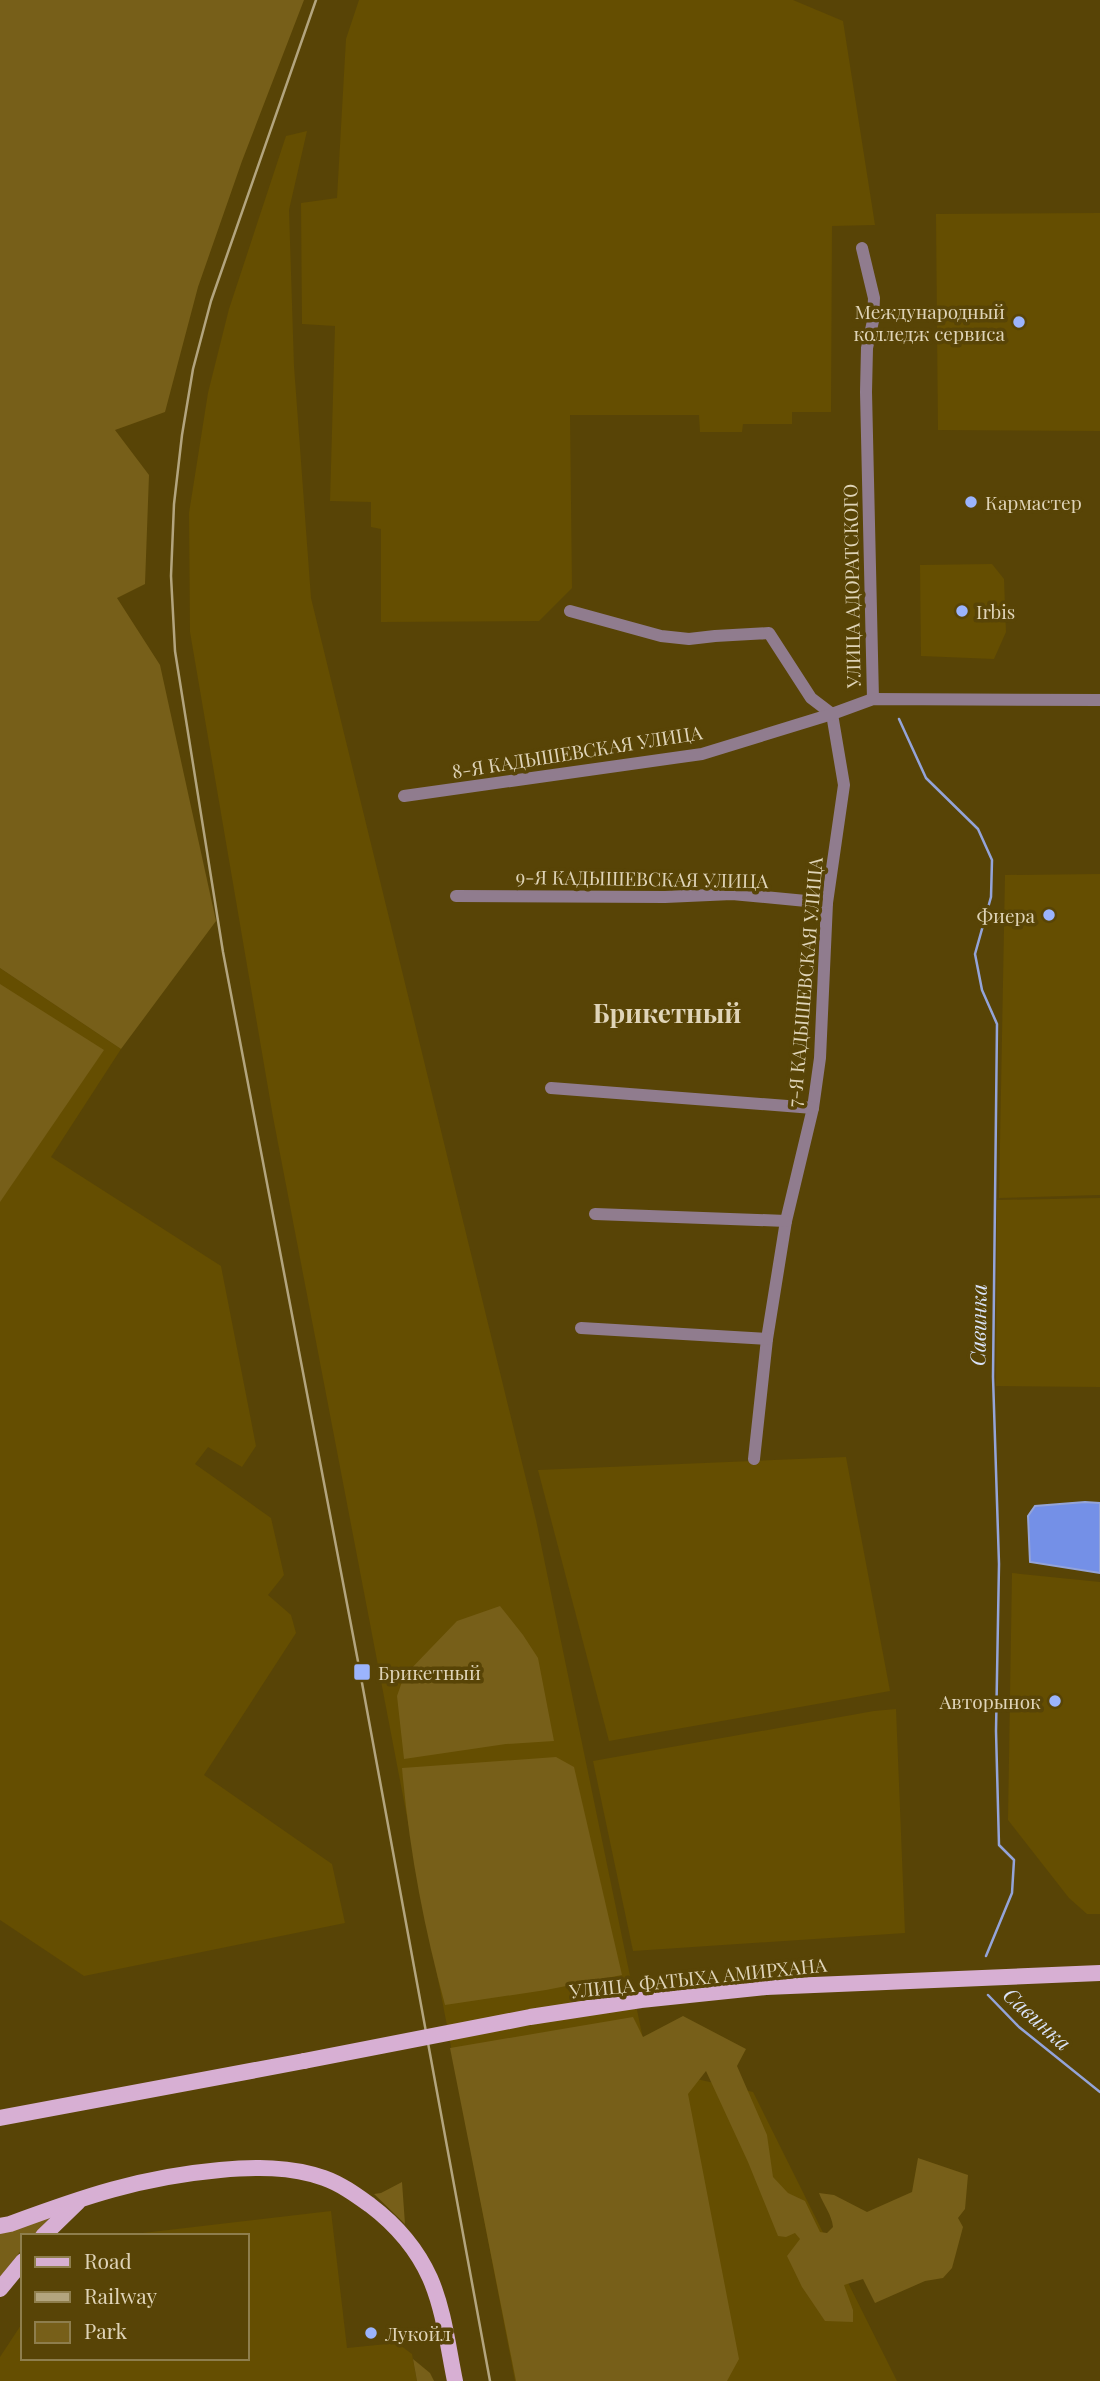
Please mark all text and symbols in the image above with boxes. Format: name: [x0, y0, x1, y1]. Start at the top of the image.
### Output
place label: Международный колледж сервиса: [853, 298, 1006, 346]
marker: Международный колледж сервиса: [1011, 314, 1027, 330]
street label: УЛИЦА АДОРАТСКОГО: [836, 484, 866, 689]
place label: Кармастер: [985, 489, 1082, 515]
marker: Кармастер: [963, 494, 979, 510]
place label: Irbis: [976, 598, 1015, 624]
marker: Irbis: [954, 603, 970, 619]
street label: 8-Я КАДЫШЕВСКАЯ УЛИЦА: [450, 718, 705, 784]
street label: 7-Я КАДЫШЕВСКАЯ УЛИЦА: [780, 855, 828, 1108]
street label: 9-Я КАДЫШЕВСКАЯ УЛИЦА: [515, 863, 770, 893]
place label: Фиера: [977, 902, 1036, 928]
marker: Фиера: [1041, 907, 1057, 923]
district label: Брикетный: [593, 995, 741, 1030]
water label: Савинка: [962, 1284, 992, 1366]
place label: Брикетный: [378, 1659, 481, 1685]
marker: Брикетный: [352, 1662, 372, 1682]
place label: Авторынок: [938, 1688, 1041, 1714]
marker: Авторынок: [1047, 1693, 1063, 1709]
street label: УЛИЦА ФАТЫХА АМИРХАНА: [567, 1950, 829, 2004]
water label: Савинка: [998, 1980, 1078, 2056]
legend: [21, 2234, 248, 2360]
text: Road: [84, 2246, 132, 2274]
text: Railway: [84, 2281, 158, 2309]
text: Park: [84, 2316, 128, 2344]
place label: Лукойл: [384, 2320, 451, 2346]
marker: Лукойл: [363, 2325, 379, 2341]

